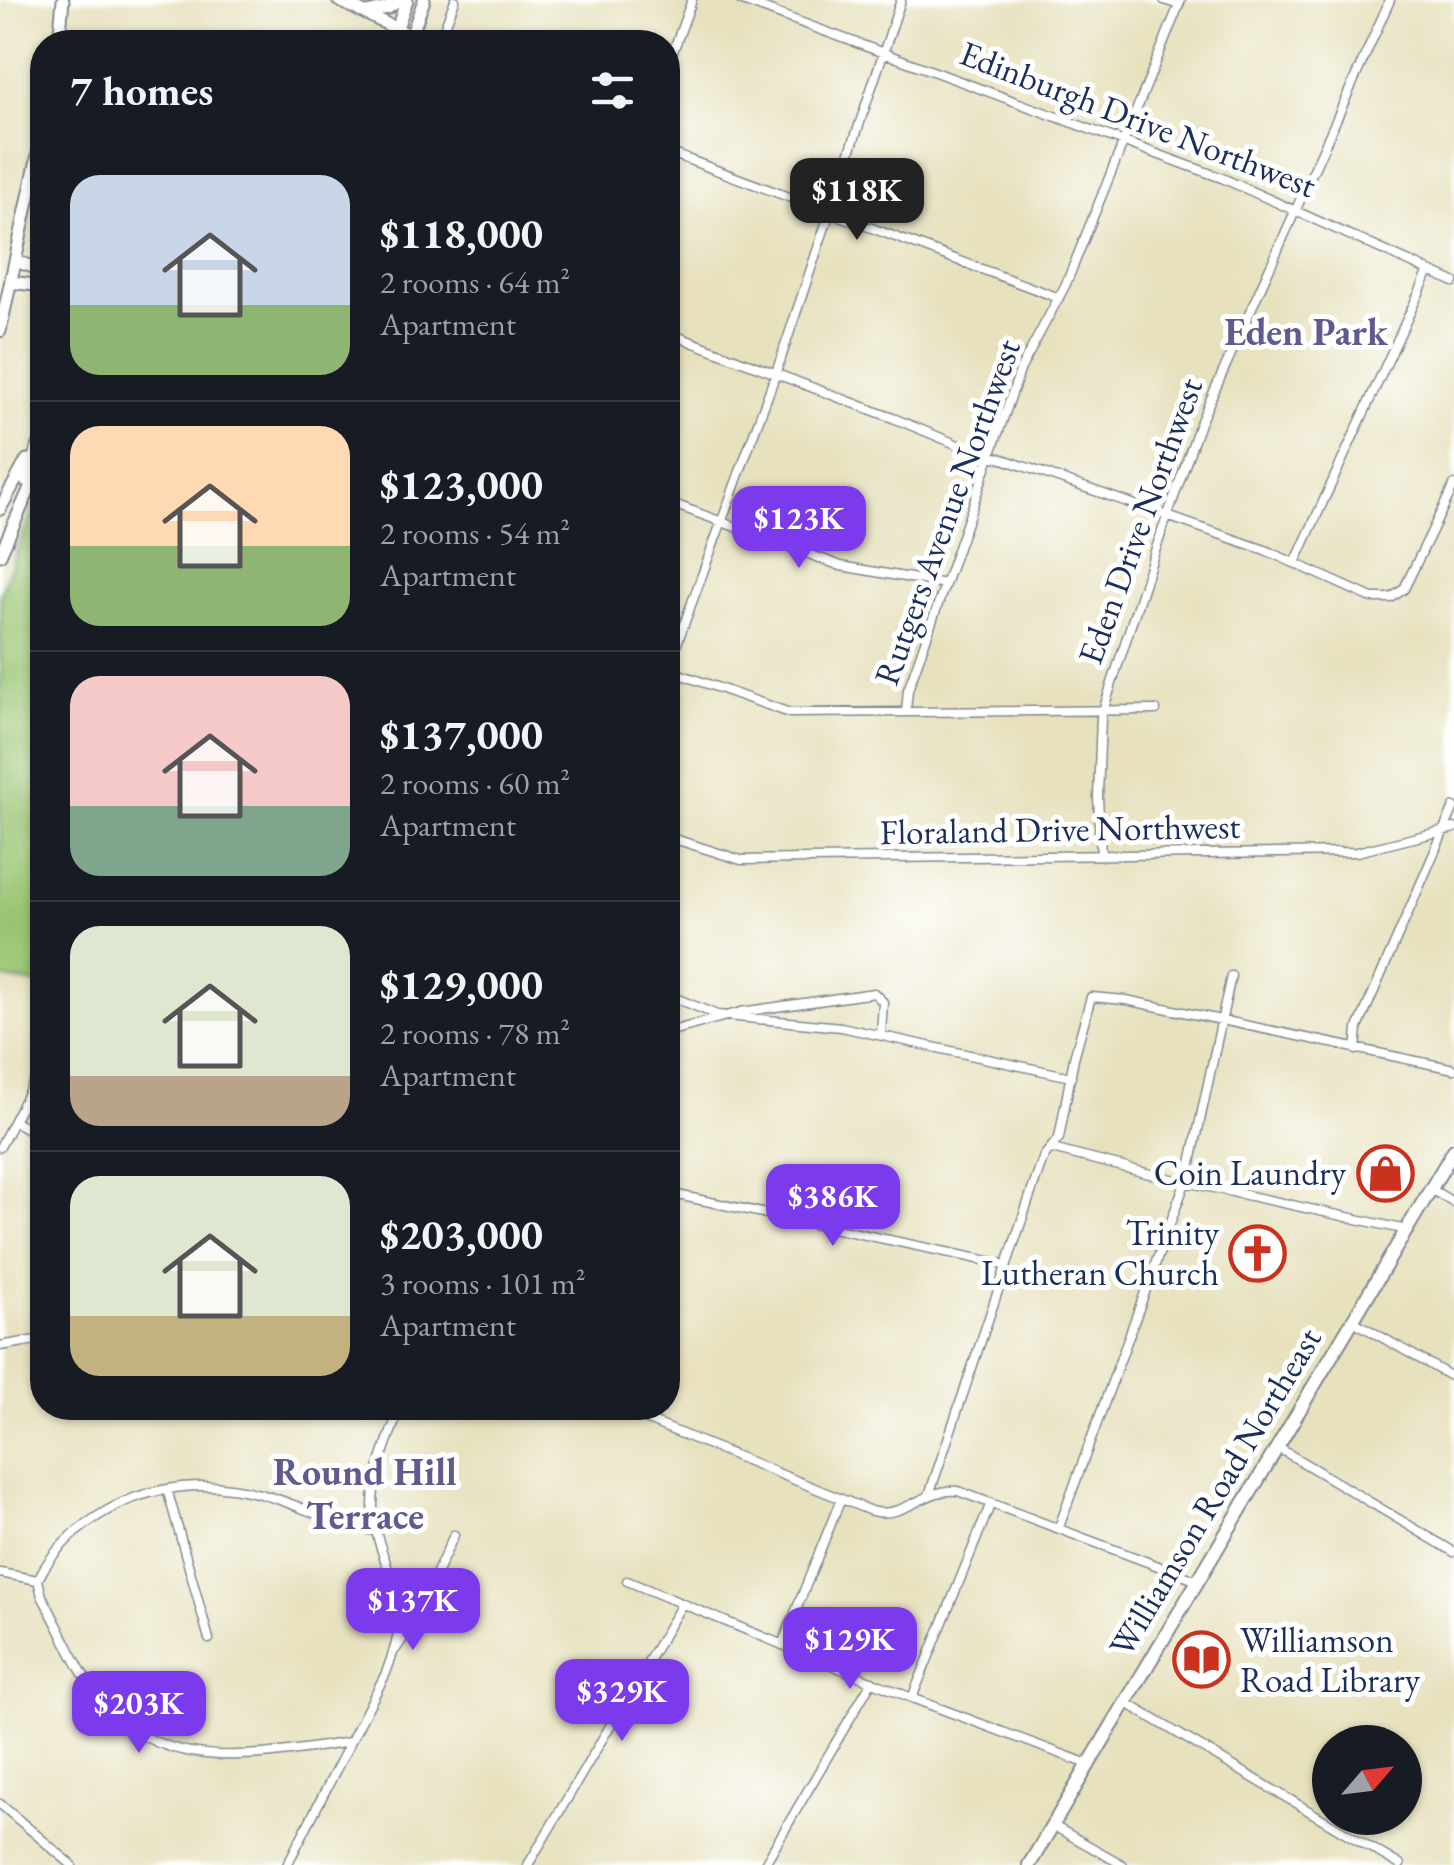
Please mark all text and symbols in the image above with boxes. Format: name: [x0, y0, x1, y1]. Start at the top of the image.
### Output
street label: Edinburgh Drive Northwest: [954, 30, 1323, 207]
text: 7 homes: [70, 63, 213, 118]
icon: filters: [585, 63, 640, 118]
pin: $118K: [787, 158, 927, 243]
text: $118K: [812, 169, 902, 211]
text: $118,000: [380, 206, 543, 261]
icon: home: [150, 215, 270, 335]
text: 2 rooms · 64 m²: [380, 261, 570, 303]
text: Apartment: [380, 303, 516, 345]
district label: Eden Park: [1224, 307, 1389, 356]
street label: Rutgers Avenue Northwest: [863, 333, 1030, 691]
street label: Eden Drive Northwest: [1067, 372, 1212, 670]
text: $123,000: [380, 457, 543, 512]
icon: home: [150, 466, 270, 586]
pin: $123K: [729, 486, 869, 571]
text: $123K: [754, 497, 844, 539]
text: 2 rooms · 54 m²: [380, 512, 570, 554]
text: Apartment: [380, 554, 516, 596]
text: $137,000: [380, 707, 543, 762]
icon: home: [150, 716, 270, 836]
text: 2 rooms · 60 m²: [380, 762, 570, 804]
street label: Floraland Drive Northwest: [879, 803, 1241, 854]
text: Apartment: [380, 804, 516, 846]
text: $129,000: [380, 957, 543, 1012]
icon: home: [150, 966, 270, 1086]
text: 2 rooms · 78 m²: [380, 1012, 570, 1054]
text: Apartment: [380, 1054, 516, 1096]
shop icon: Coin Laundry: [1355, 1143, 1415, 1203]
place label: Coin Laundry: [1154, 1150, 1347, 1195]
pin: $386K: [763, 1164, 903, 1249]
text: $386K: [788, 1175, 878, 1217]
text: $203,000: [380, 1207, 543, 1262]
place label: Trinity Lutheran Church: [981, 1210, 1220, 1295]
icon: home: [150, 1216, 270, 1336]
church icon: Trinity Lutheran Church: [1228, 1223, 1288, 1283]
text: 3 rooms · 101 m²: [380, 1262, 586, 1304]
text: Apartment: [380, 1304, 516, 1346]
street label: Williamson Road Northeast: [1098, 1319, 1331, 1665]
district label: Round Hill Terrace: [273, 1447, 457, 1540]
pin: $137K: [343, 1568, 483, 1653]
text: $137K: [368, 1579, 458, 1621]
pin: $129K: [780, 1607, 920, 1692]
place label: Williamson Road Library: [1240, 1617, 1421, 1702]
text: $129K: [805, 1618, 895, 1660]
library icon: Williamson Road Library: [1171, 1630, 1231, 1690]
pin: $329K: [552, 1659, 692, 1744]
text: $329K: [577, 1670, 667, 1712]
pin: $203K: [69, 1671, 209, 1756]
text: $203K: [94, 1682, 184, 1724]
north arrow: [1312, 1725, 1422, 1835]
map controls: [1312, 1725, 1422, 1835]

